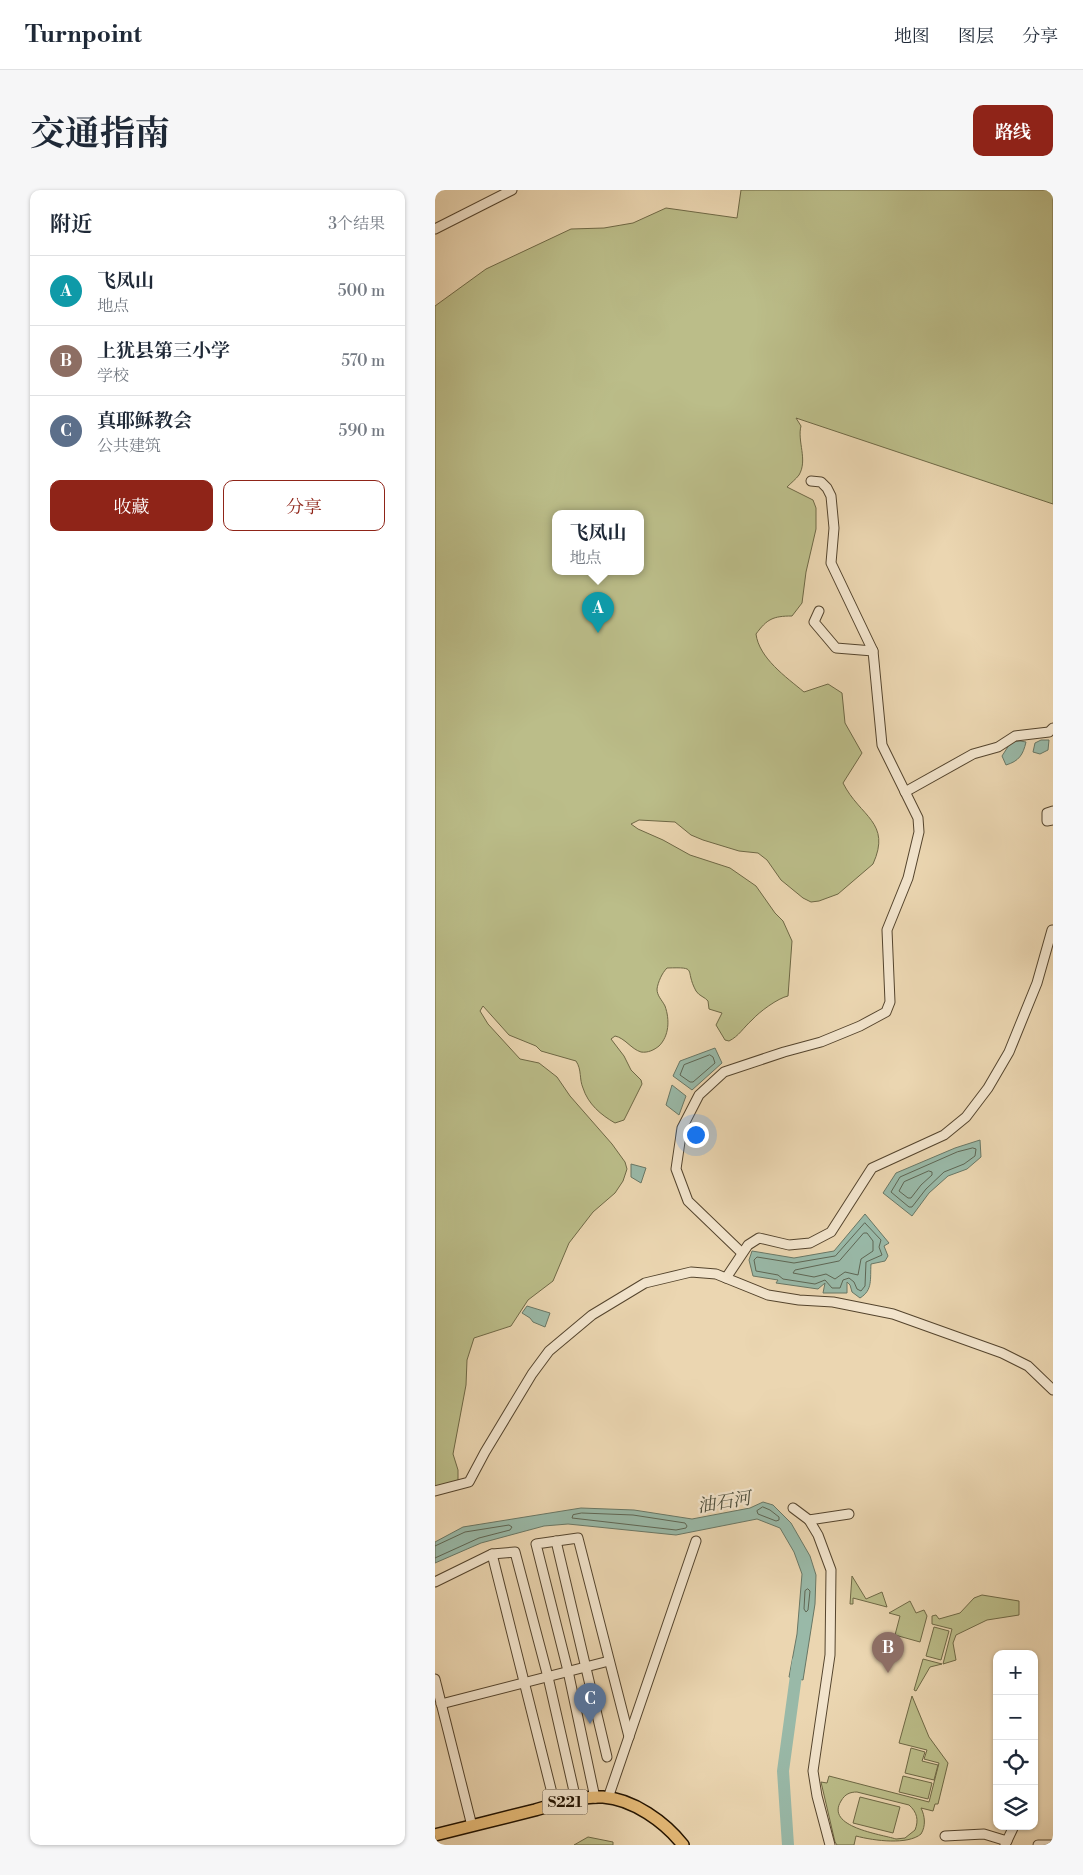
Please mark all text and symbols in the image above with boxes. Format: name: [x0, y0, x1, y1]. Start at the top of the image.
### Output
text: Turnpoint: [25, 20, 142, 50]
text: 地图: [894, 25, 930, 48]
text: 图层: [958, 25, 994, 48]
text: 分享: [1022, 25, 1058, 48]
button: 路线: [973, 105, 1053, 156]
text: 交通指南: [30, 113, 170, 156]
text: 附近: [50, 212, 92, 238]
text: 3个结果: [328, 214, 385, 234]
text: 飞凤山: [97, 269, 154, 293]
text: A: [60, 281, 72, 301]
text: 500 m: [338, 281, 385, 301]
text: 地点: [97, 296, 129, 316]
text: 上犹县第三小学: [97, 339, 230, 363]
text: B: [60, 351, 72, 371]
text: 570 m: [341, 351, 385, 371]
text: 学校: [97, 366, 129, 386]
text: 真耶稣教会: [97, 409, 192, 433]
text: C: [60, 421, 72, 441]
text: 590 m: [339, 421, 385, 441]
text: 公共建筑: [97, 436, 161, 456]
button: 收藏: [50, 480, 213, 531]
button: 分享: [223, 480, 385, 531]
popup: [552, 510, 644, 575]
text: 飞凤山: [569, 521, 627, 545]
text: 地点: [569, 548, 602, 568]
pin: A: [582, 592, 614, 633]
your location: [683, 1122, 709, 1148]
water label: 油石河: [696, 1486, 756, 1518]
pin: B: [872, 1632, 904, 1673]
map controls: [993, 1650, 1038, 1830]
button: +: [993, 1650, 1038, 1695]
pin: C: [574, 1683, 606, 1724]
button: −: [993, 1695, 1038, 1740]
button: locate: [993, 1740, 1038, 1785]
button: layers: [993, 1785, 1038, 1830]
road number: S221: [543, 1790, 587, 1814]

